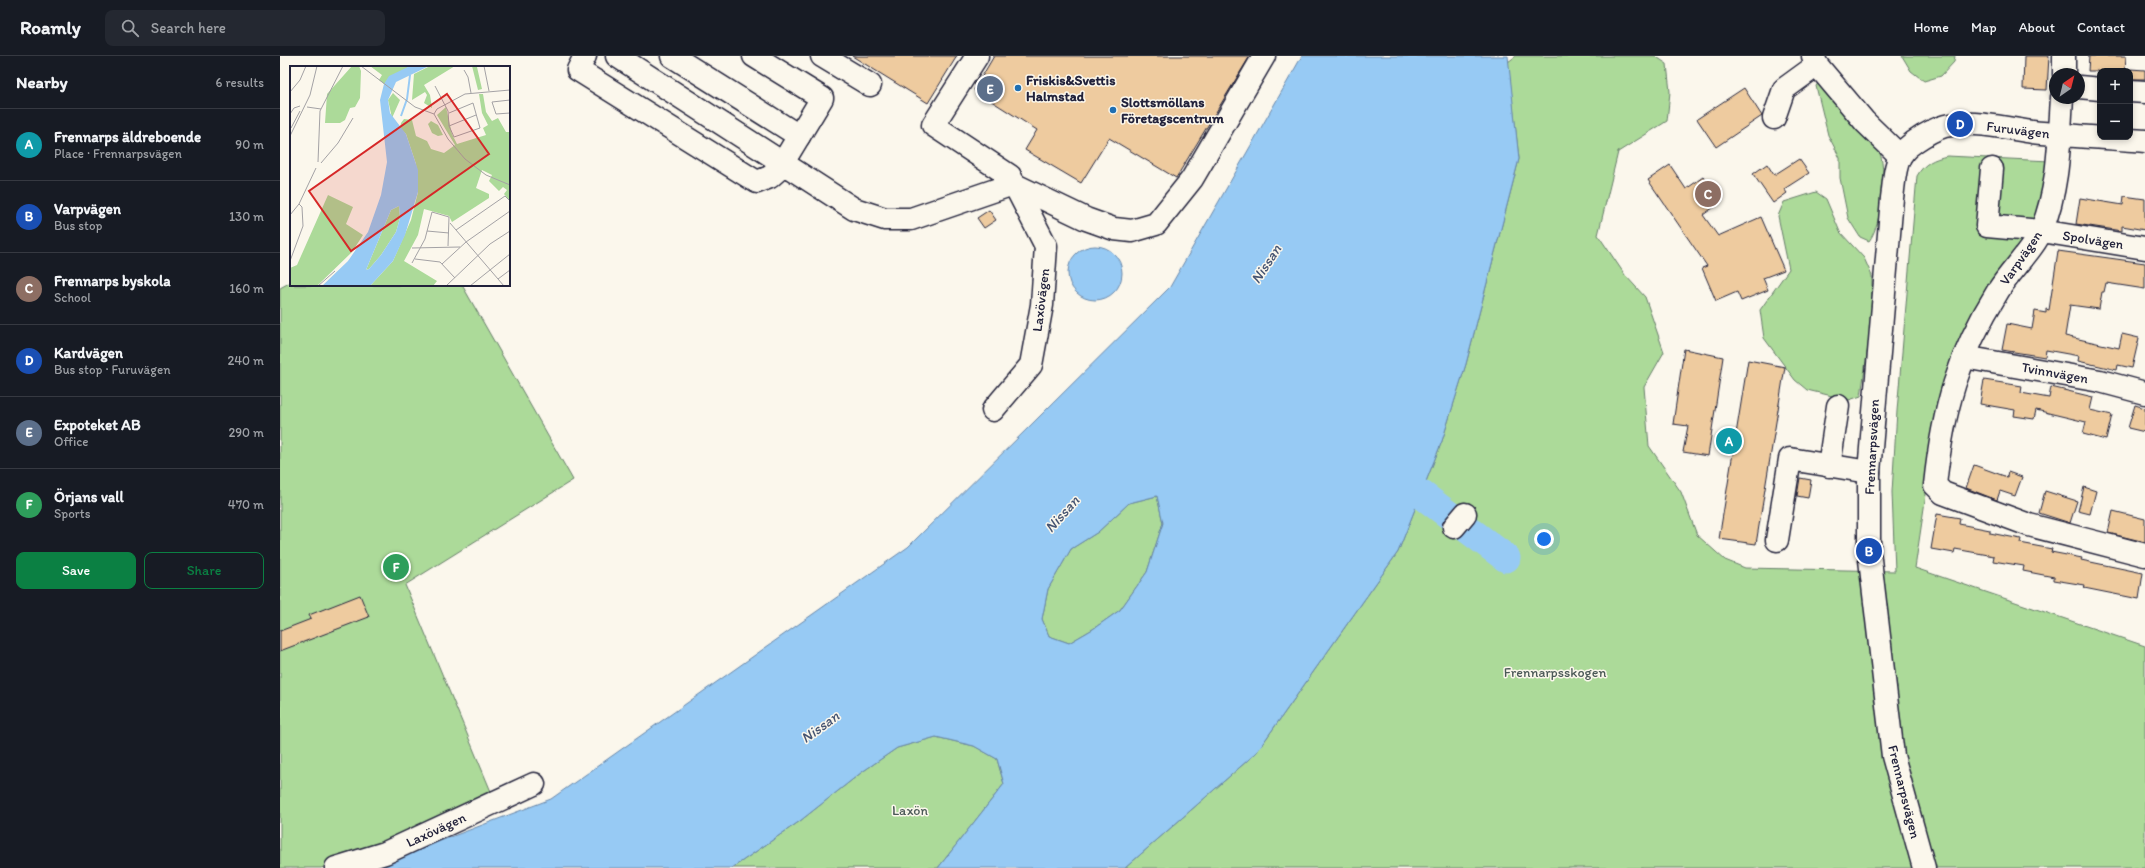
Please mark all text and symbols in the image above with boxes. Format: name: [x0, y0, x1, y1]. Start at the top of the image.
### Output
search box: [105, 10, 385, 46]
text: Roamly: [20, 16, 81, 39]
icon: search: [119, 17, 141, 39]
text: Search here: [151, 19, 226, 37]
text: Home: [1914, 19, 1949, 36]
text: Map: [1971, 19, 1997, 36]
text: About: [2019, 19, 2055, 36]
text: Contact: [2077, 19, 2125, 36]
inset map: [290, 66, 510, 286]
north arrow: [2049, 68, 2085, 104]
map controls: [2097, 68, 2133, 140]
button: +: [2097, 68, 2133, 104]
text: Nearby: [16, 72, 68, 92]
place label: Friskis&Svettis Halmstad: [1026, 72, 1115, 105]
pin: E: [977, 74, 1003, 104]
text: 6 results: [216, 75, 264, 90]
marker: Friskis&Svettis Halmstad: [1013, 83, 1023, 93]
place label: Slottsmöllans Företagscentrum: [1121, 94, 1224, 127]
button: −: [2097, 104, 2133, 140]
marker: Slottsmöllans Företagscentrum: [1108, 105, 1118, 115]
pin: D: [1947, 109, 1973, 139]
street label: Furuvägen: [1985, 118, 2051, 142]
text: Frennarps äldreboende: [54, 128, 201, 146]
text: A: [25, 137, 33, 152]
text: 90 m: [235, 137, 264, 152]
text: Place · Frennarpsvägen: [54, 146, 182, 161]
pin: C: [1695, 179, 1721, 209]
text: Varpvägen: [54, 200, 121, 218]
text: B: [25, 209, 33, 224]
text: 130 m: [229, 209, 264, 224]
text: Bus stop: [54, 218, 102, 233]
street label: Varpvägen: [1996, 227, 2046, 288]
street label: Spolvägen: [2061, 227, 2125, 253]
water label: Nissan: [1247, 241, 1286, 287]
street label: Laxövägen: [1029, 267, 1053, 333]
text: Frennarps byskola: [54, 272, 171, 290]
text: C: [25, 281, 33, 296]
text: 160 m: [229, 281, 264, 296]
text: School: [54, 290, 91, 305]
text: Kardvägen: [54, 344, 123, 362]
text: D: [25, 353, 33, 368]
text: 240 m: [227, 353, 264, 368]
street label: Tvinnvägen: [2020, 359, 2090, 387]
text: Bus stop · Furuvägen: [54, 362, 171, 377]
street label: Frennarpsvägen: [1861, 399, 1883, 495]
text: Expoteket AB: [54, 416, 141, 434]
text: E: [25, 425, 33, 440]
text: 290 m: [228, 425, 264, 440]
pin: A: [1716, 426, 1742, 456]
text: Office: [54, 434, 89, 449]
text: Örjans vall: [54, 488, 124, 506]
water label: Nissan: [1041, 492, 1083, 536]
text: F: [26, 497, 32, 512]
text: 470 m: [228, 497, 264, 512]
text: Sports: [54, 506, 90, 521]
your location: [1534, 529, 1554, 549]
pin: B: [1856, 536, 1882, 566]
button: Save: [16, 552, 136, 589]
button: Share: [144, 552, 264, 589]
pin: F: [383, 552, 409, 582]
park label: Frennarpsskogen: [1504, 664, 1606, 681]
water label: Nissan: [797, 707, 843, 747]
street label: Frennarpsvägen: [1884, 743, 1924, 841]
park label: Laxön: [892, 802, 928, 819]
street label: Laxövägen: [403, 809, 469, 851]

